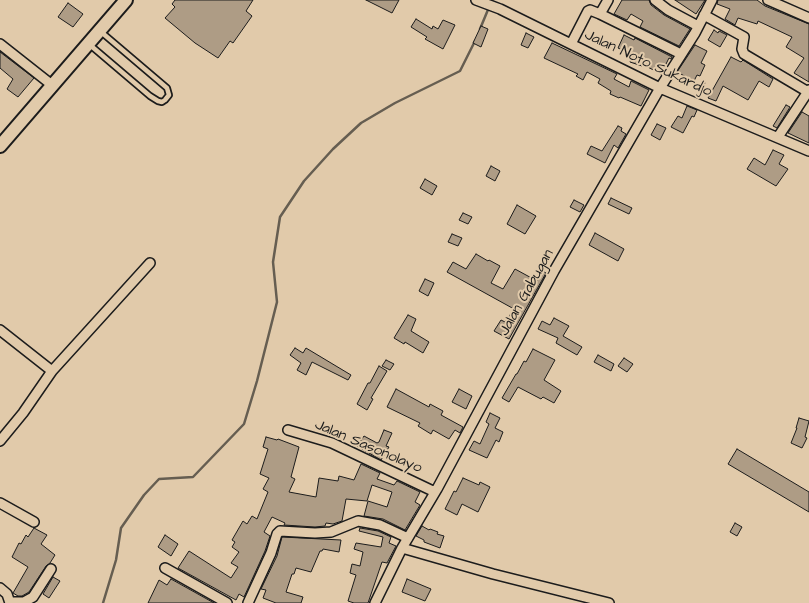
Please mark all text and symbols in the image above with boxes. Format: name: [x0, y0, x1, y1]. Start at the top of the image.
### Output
street label: Jalan Noto Sukardjo: [581, 27, 715, 101]
street label: Jalan Gabugan: [496, 247, 558, 339]
street label: Jalan Sasonolayo: [312, 416, 424, 478]

